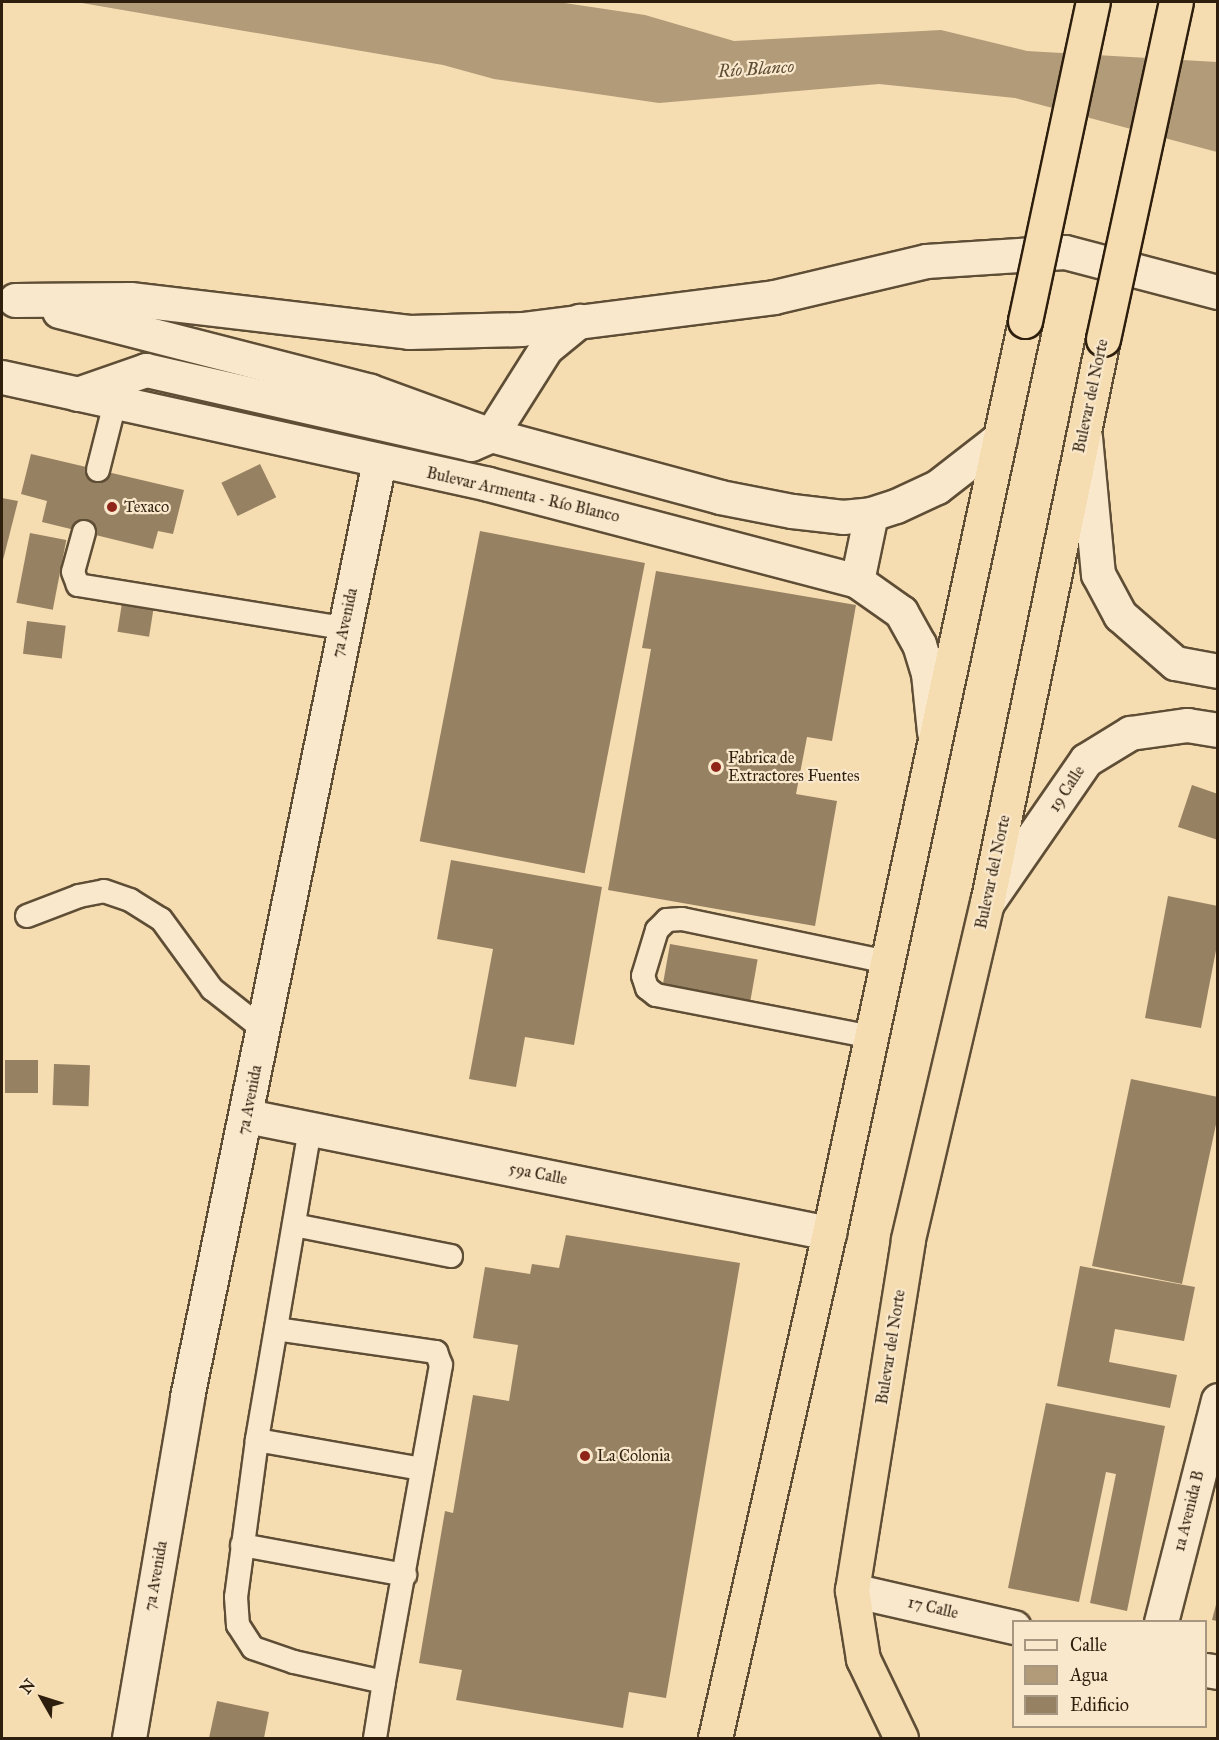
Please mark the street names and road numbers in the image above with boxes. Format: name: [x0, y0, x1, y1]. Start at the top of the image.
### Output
street label: Bulevar del Norte: [1070, 337, 1112, 455]
street label: Bulevar Armenta - Río Blanco: [425, 463, 621, 527]
street label: 7a Avenida: [328, 586, 362, 660]
street label: 19 Calle: [1045, 762, 1089, 816]
street label: Bulevar del Norte: [972, 813, 1014, 931]
street label: 7a Avenida: [234, 1063, 266, 1137]
street label: 59a Calle: [507, 1159, 569, 1189]
street label: Bulevar del Norte: [872, 1288, 910, 1406]
street label: 1a Avenida B: [1170, 1469, 1208, 1553]
street label: 7a Avenida: [140, 1539, 172, 1613]
street label: 17 Calle: [906, 1593, 960, 1623]

